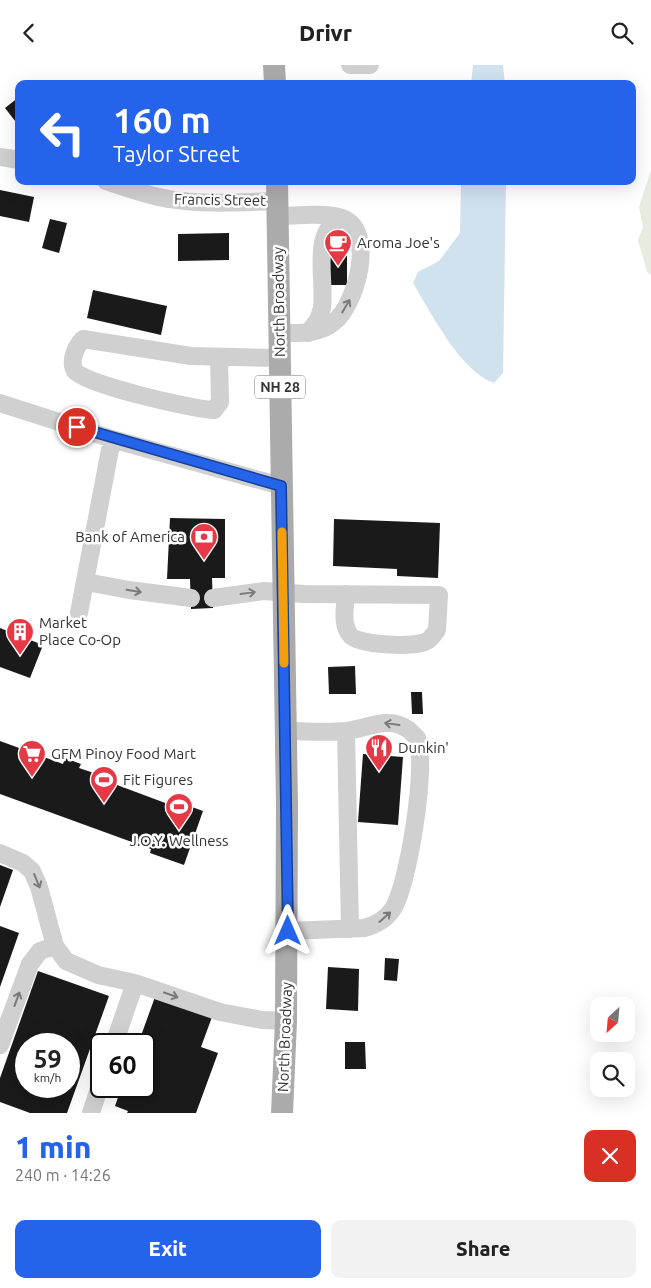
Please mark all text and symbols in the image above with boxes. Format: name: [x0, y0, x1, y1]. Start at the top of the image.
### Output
icon: back: [15, 19, 43, 47]
icon: search: [608, 19, 636, 47]
text: Drivr: [299, 20, 352, 45]
icon: left: [30, 100, 95, 165]
text: 160 m: [113, 100, 211, 140]
text: Taylor Street: [113, 141, 240, 166]
street label: Francis Street: [174, 190, 266, 209]
cafe icon: Aroma Joe's: [323, 228, 353, 267]
place label: Aroma Joe's: [357, 234, 440, 251]
street label: North Broadway: [269, 247, 288, 357]
one-way arrow: [342, 299, 352, 313]
road number: NH 28: [255, 376, 305, 399]
pin: [56, 406, 98, 448]
icon: arrive: [63, 413, 91, 441]
bank icon: Bank of America: [189, 522, 219, 561]
place label: Bank of America: [75, 528, 185, 545]
one-way arrow: [126, 586, 142, 596]
one-way arrow: [240, 588, 256, 598]
place label: Market Place Co-Op: [39, 614, 121, 648]
building icon: Market Place Co-Op: [5, 617, 35, 656]
one-way arrow: [384, 719, 400, 729]
restaurant icon: Dunkin': [364, 733, 394, 772]
supermarket icon: GFM Pinoy Food Mart: [17, 739, 47, 778]
place label: Dunkin': [398, 739, 449, 756]
place label: GFM Pinoy Food Mart: [51, 745, 196, 762]
sports icon: Fit Figures: [89, 765, 119, 804]
place label: Fit Figures: [123, 771, 193, 788]
sports icon: J.O.Y. Wellness: [164, 792, 194, 831]
place label: J.O.Y. Wellness: [129, 832, 229, 849]
one-way arrow: [32, 873, 42, 888]
position arrow: [261, 904, 313, 956]
one-way arrow: [379, 911, 392, 923]
street label: North Broadway: [274, 982, 295, 1092]
one-way arrow: [163, 991, 179, 1000]
one-way arrow: [13, 992, 22, 1007]
north arrow: [590, 997, 635, 1043]
map controls: [590, 997, 635, 1097]
speed limit sign: 60: [90, 1033, 155, 1098]
text: 59: [33, 1045, 62, 1073]
button: search: [590, 1052, 635, 1097]
text: km/h: [34, 1071, 61, 1084]
text: 1 min: [15, 1130, 91, 1164]
button: close: [584, 1130, 636, 1182]
text: 240 m · 14:26: [15, 1166, 111, 1184]
button: Exit: [15, 1220, 321, 1278]
button: Share: [331, 1220, 636, 1278]

